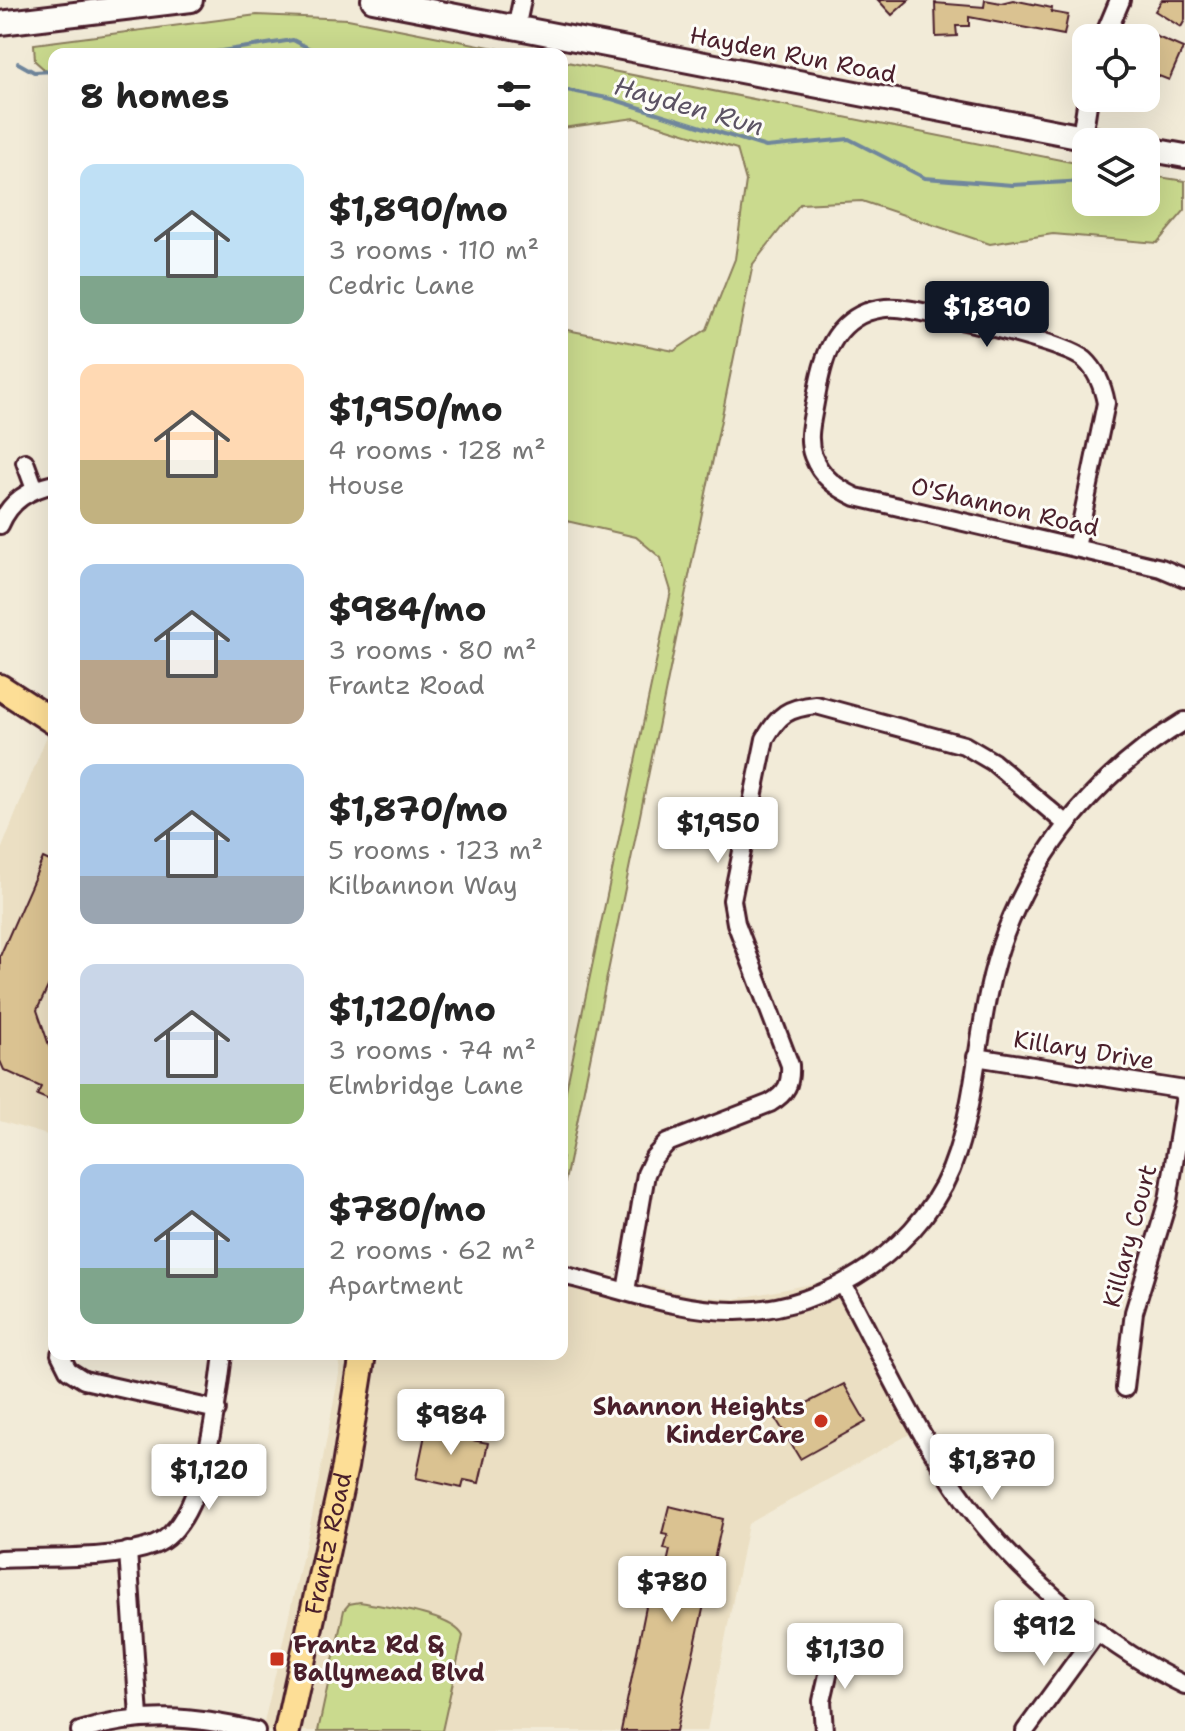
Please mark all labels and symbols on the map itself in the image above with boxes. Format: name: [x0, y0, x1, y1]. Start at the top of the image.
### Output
street label: Hayden Run Road: [687, 19, 899, 91]
water label: Hayden Run: [610, 67, 768, 144]
pin: $1,890: [922, 281, 1052, 349]
street label: O'Shannon Road: [908, 470, 1102, 544]
pin: $1,950: [653, 797, 783, 865]
street label: Killary Drive: [1011, 1023, 1157, 1077]
street label: Killary Court: [1096, 1161, 1164, 1311]
pin: $984: [404, 1389, 498, 1457]
place label: Shannon Heights KinderCare: [593, 1391, 805, 1451]
marker: Shannon Heights KinderCare: [812, 1412, 830, 1430]
pin: $1,870: [927, 1434, 1057, 1502]
pin: $1,120: [144, 1444, 274, 1512]
street label: Frantz Road: [297, 1469, 359, 1618]
pin: $780: [625, 1556, 719, 1624]
pin: $912: [997, 1600, 1091, 1668]
pin: $1,130: [780, 1623, 910, 1691]
place label: Frantz Rd & Ballymead Blvd: [293, 1629, 485, 1689]
marker: Frantz Rd & Ballymead Blvd: [268, 1650, 286, 1668]

